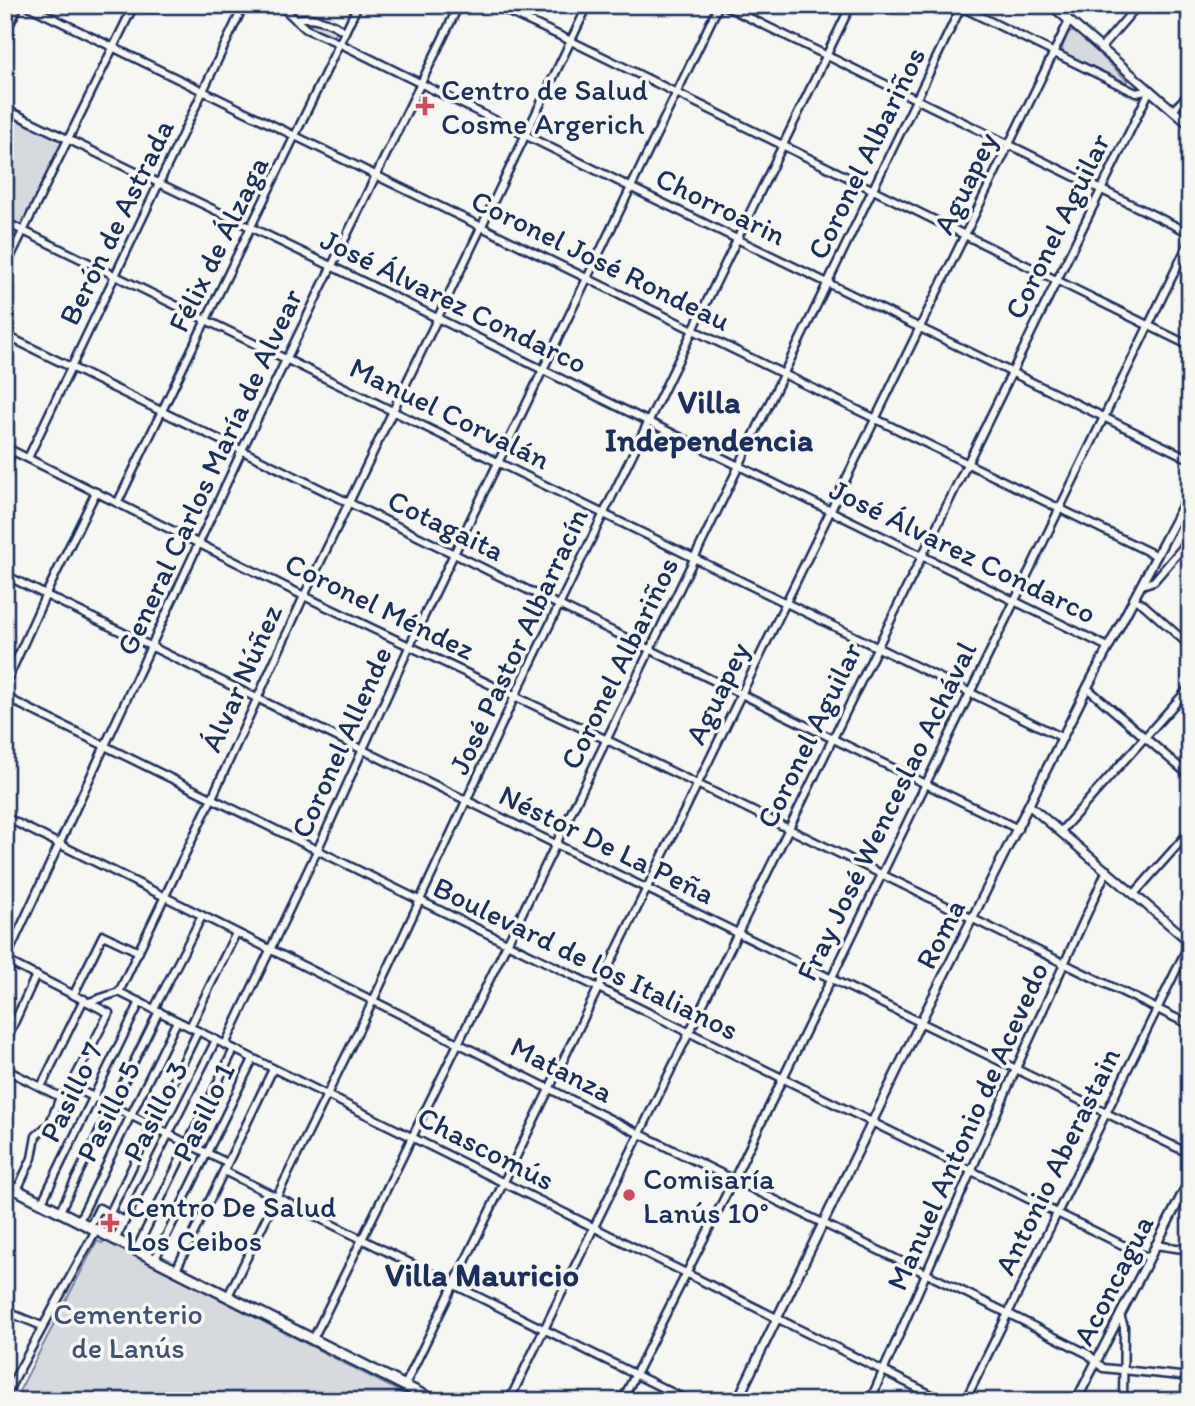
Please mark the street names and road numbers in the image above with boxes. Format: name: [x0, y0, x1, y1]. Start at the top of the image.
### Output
street label: Coronel Albariños: [799, 41, 933, 265]
street label: Berón de Astrada: [50, 113, 182, 331]
street label: Aguapey: [924, 126, 1006, 240]
street label: Coronel Aguilar: [996, 127, 1118, 325]
street label: Félix de Álzaga: [159, 150, 277, 338]
street label: Chorroarin: [650, 159, 792, 253]
street label: Coronel José Rondeau: [465, 181, 737, 339]
street label: José Álvarez Condarco: [315, 220, 593, 382]
street label: General Carlos María de Alvear: [108, 282, 311, 661]
street label: Manuel Corvalán: [344, 348, 556, 478]
street label: José Álvarez Condarco: [824, 470, 1102, 632]
street label: Cotagaita: [382, 481, 511, 569]
street label: José Pastor Albarracín: [440, 502, 596, 780]
street label: Coronel Méndez: [279, 544, 481, 668]
street label: Coronel Albariños: [552, 551, 686, 775]
street label: Álvar Núñez: [192, 598, 290, 758]
street label: Fray José Wenceslao Achával: [788, 635, 985, 987]
street label: Aguapey: [676, 636, 758, 750]
street label: Coronel Aguilar: [748, 636, 870, 834]
street label: Coronel Allende: [282, 640, 400, 844]
street label: Néstor De La Peña: [493, 776, 721, 912]
street label: Boulevard de los Italianos: [427, 868, 745, 1048]
street label: Roma: [907, 893, 973, 975]
street label: Manuel Antonio de Acevedo: [878, 956, 1056, 1296]
street label: Matanza: [504, 1027, 620, 1111]
street label: Pasillo 7: [31, 1036, 111, 1148]
street label: Antonio Aberastain: [986, 1041, 1128, 1281]
street label: Pasillo 3: [114, 1054, 196, 1168]
street label: Pasillo 5: [68, 1055, 148, 1167]
street label: Pasillo 1: [163, 1056, 243, 1168]
street label: Chascomús: [411, 1098, 561, 1198]
street label: Aconcagua: [1064, 1208, 1162, 1351]

